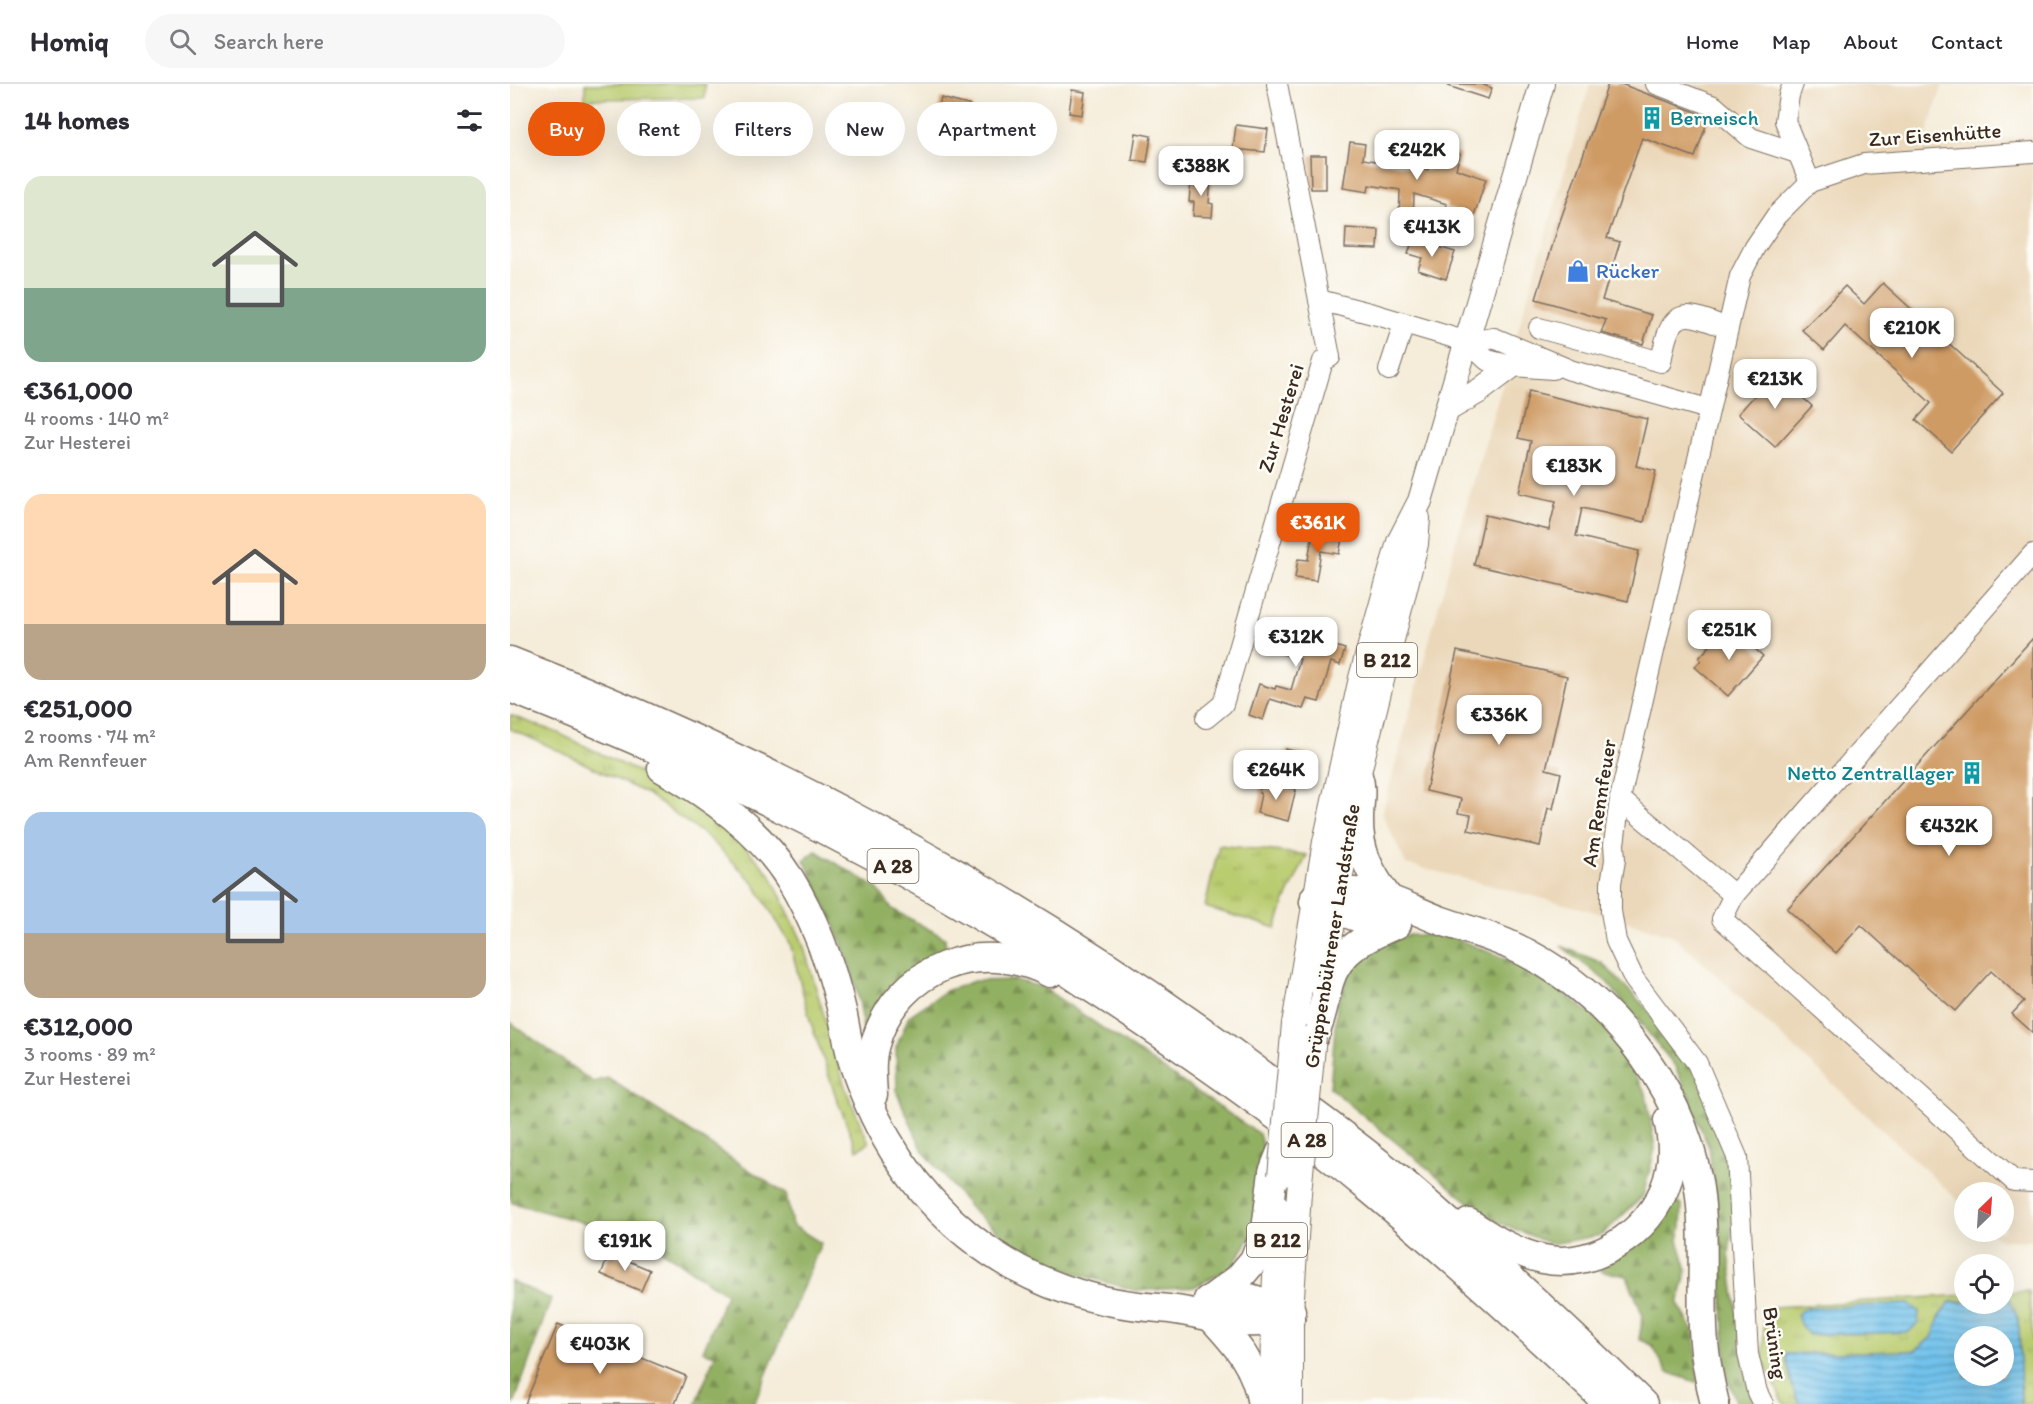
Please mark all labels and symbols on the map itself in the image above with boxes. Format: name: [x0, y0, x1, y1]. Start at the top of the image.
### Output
building icon: Berneisch: [1639, 105, 1665, 131]
place label: Berneisch: [1670, 105, 1759, 130]
street label: Zur Eisenhütte: [1868, 117, 2002, 152]
pin: €242K: [1375, 130, 1459, 181]
pin: €388K: [1159, 146, 1243, 197]
pin: €413K: [1390, 207, 1474, 258]
shop icon: Rücker: [1565, 258, 1591, 284]
place label: Rücker: [1596, 258, 1660, 283]
pin: €210K: [1870, 308, 1954, 359]
pin: €213K: [1733, 359, 1817, 410]
street label: Zur Hesterei: [1252, 361, 1309, 475]
pin: €183K: [1532, 446, 1616, 497]
pin: €361K: [1276, 503, 1360, 554]
pin: €251K: [1687, 610, 1771, 661]
pin: €312K: [1254, 617, 1338, 668]
road number: B 212: [1357, 643, 1417, 677]
pin: €336K: [1457, 695, 1541, 746]
street label: Am Rennfeuer: [1576, 737, 1621, 869]
pin: €264K: [1234, 750, 1318, 801]
place label: Netto Zentrallager: [1787, 760, 1955, 785]
building icon: Netto Zentrallager: [1959, 760, 1985, 786]
street label: Grüppenbührener Landstraße: [1298, 802, 1365, 1070]
pin: €432K: [1907, 806, 1991, 857]
road number: A 28: [868, 849, 919, 883]
road number: A 28: [1282, 1123, 1332, 1157]
north arrow: [1954, 1182, 2014, 1242]
pin: €191K: [583, 1221, 667, 1272]
road number: B 212: [1247, 1223, 1307, 1257]
street label: Brüning: [1758, 1305, 1793, 1381]
pin: €403K: [558, 1324, 642, 1375]

